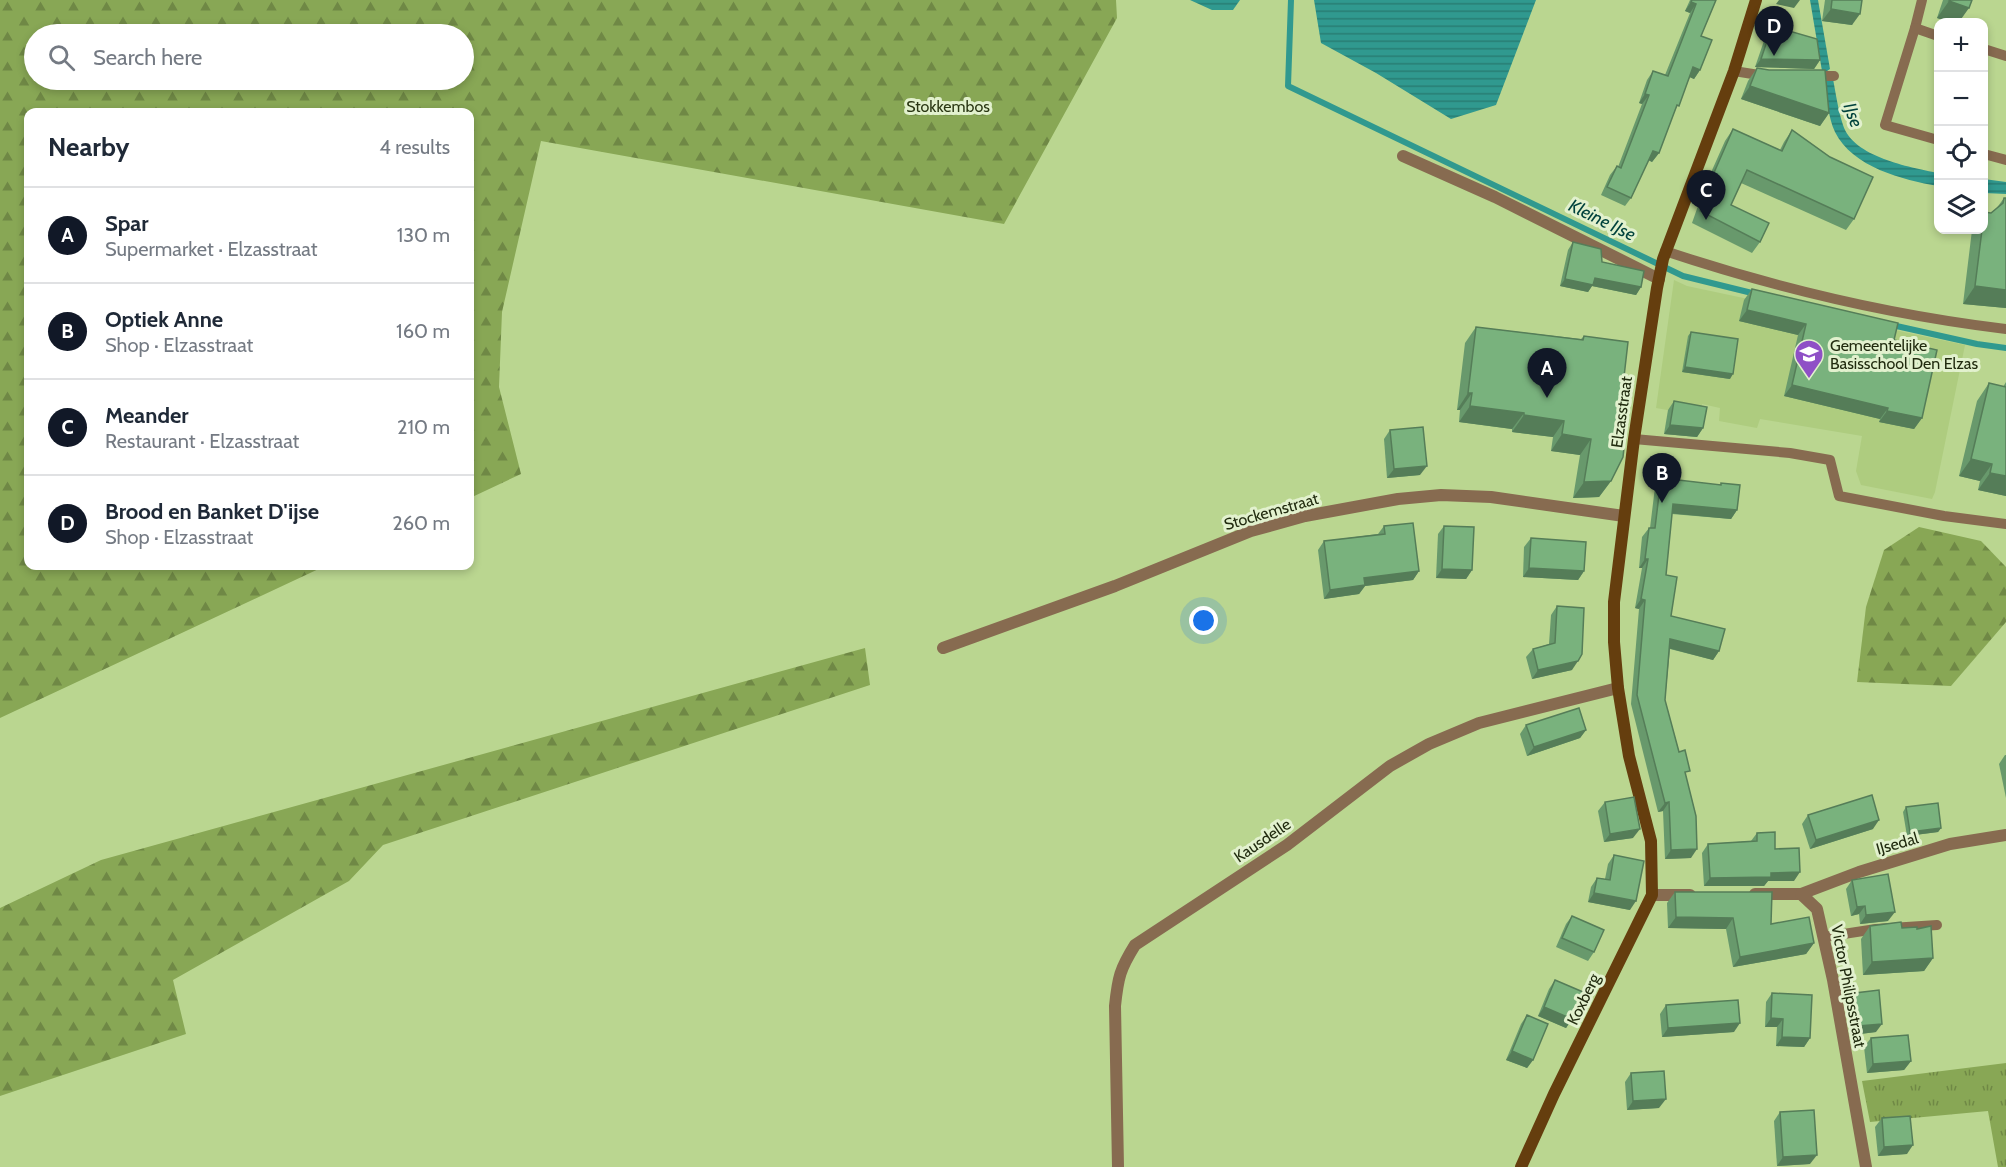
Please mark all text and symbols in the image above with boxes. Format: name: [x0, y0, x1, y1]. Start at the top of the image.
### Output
pin: D: [1754, 7, 1794, 56]
map controls: [1934, 18, 1988, 234]
button: +: [1934, 18, 1988, 72]
search box: [24, 24, 474, 90]
icon: search: [45, 41, 78, 74]
text: Search here: [93, 44, 202, 71]
button: −: [1934, 72, 1988, 126]
park label: Stokkembos: [906, 97, 990, 116]
water label: IJse: [1838, 100, 1868, 130]
button: locate: [1934, 126, 1988, 180]
text: Nearby: [48, 131, 129, 163]
text: 4 results: [379, 135, 450, 159]
pin: C: [1686, 170, 1726, 220]
button: layers: [1934, 180, 1988, 234]
water label: Kleine IJse: [1565, 194, 1639, 246]
text: Spar: [105, 210, 148, 237]
text: A: [61, 223, 74, 247]
text: 130 m: [397, 223, 450, 247]
text: Supermarket · Elzasstraat: [105, 237, 318, 261]
text: Optiek Anne: [105, 306, 223, 333]
text: B: [61, 319, 74, 343]
text: 160 m: [396, 319, 450, 343]
text: Shop · Elzasstraat: [105, 333, 253, 357]
place label: Gemeentelijke Basisschool Den Elzas: [1830, 336, 1979, 373]
school or university icon: Gemeentelijke Basisschool Den Elzas: [1793, 338, 1825, 380]
pin: A: [1528, 348, 1566, 398]
street label: Elzasstraat: [1607, 374, 1636, 449]
text: Meander: [105, 402, 189, 429]
text: C: [61, 415, 74, 439]
text: 210 m: [397, 415, 450, 439]
text: Restaurant · Elzasstraat: [105, 429, 299, 453]
pin: B: [1642, 454, 1682, 503]
street label: Stockemstraat: [1222, 489, 1321, 534]
text: Brood en Banket D'ijse: [105, 498, 319, 525]
text: D: [60, 511, 75, 535]
text: 260 m: [392, 511, 450, 535]
text: Shop · Elzasstraat: [105, 525, 253, 549]
your location: [1189, 606, 1218, 635]
street label: Kausdelle: [1230, 815, 1294, 866]
street label: IJsedal: [1874, 828, 1921, 859]
street label: Victor Philipsstraat: [1827, 923, 1870, 1050]
street label: Koxberg: [1563, 970, 1604, 1028]

